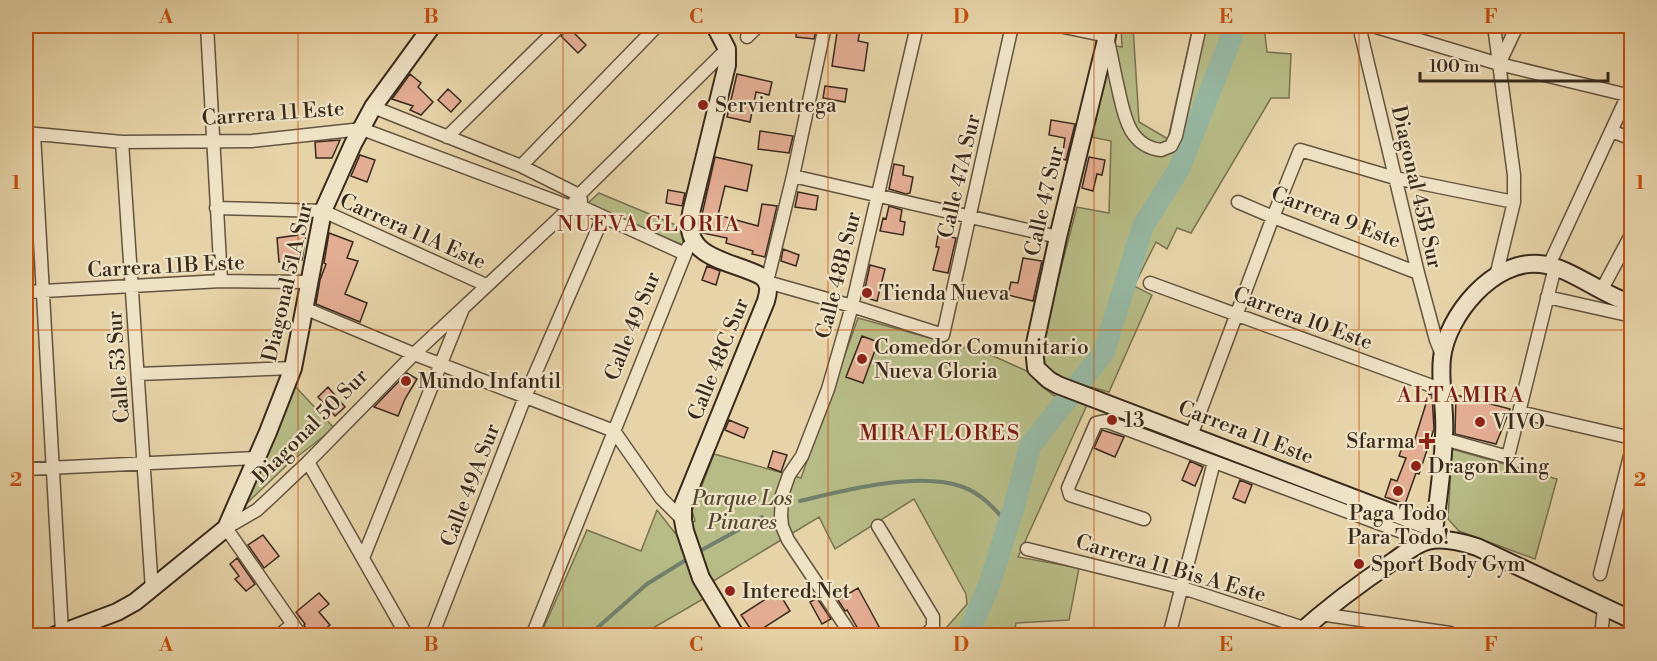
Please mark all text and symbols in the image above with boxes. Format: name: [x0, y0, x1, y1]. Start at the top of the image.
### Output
text: A: [158, 5, 174, 30]
text: B: [423, 5, 439, 30]
text: C: [689, 5, 703, 30]
text: D: [953, 5, 969, 30]
text: E: [1219, 5, 1233, 30]
text: F: [1484, 5, 1498, 30]
scale bar: [1420, 45, 1608, 83]
text: 100 m: [1429, 55, 1480, 78]
place label: Servientrega: [715, 93, 837, 119]
street label: Carrera 11 Este: [201, 96, 345, 132]
marker: Servientrega: [696, 98, 710, 112]
street label: Diagonal 45B Sur: [1385, 103, 1447, 271]
street label: Calle 47A Sur: [933, 112, 987, 241]
street label: Calle 47 Sur: [1020, 144, 1070, 259]
text: 1: [11, 171, 21, 196]
text: 1: [1635, 171, 1645, 196]
street label: Carrera 9 Este: [1267, 181, 1404, 255]
street label: Carrera 11A Este: [335, 188, 490, 276]
street label: Diagonal 51A Sur: [257, 200, 319, 364]
street label: Calle 48B Sur: [811, 209, 867, 341]
district label: NUEVA GLORIA: [557, 211, 741, 238]
street label: Carrera 11B Este: [87, 250, 245, 284]
street label: Calle 49 Sur: [599, 268, 667, 385]
place label: Tienda Nueva: [879, 281, 1010, 307]
street label: Carrera 10 Este: [1229, 282, 1376, 356]
marker: Tienda Nueva: [860, 286, 874, 300]
street label: Calle 48C Sur: [683, 294, 755, 424]
street label: Calle 53 Sur: [102, 310, 136, 424]
place label: Comedor Comunitario Nueva Gloria: [874, 335, 1089, 385]
marker: Comedor Comunitario Nueva Gloria: [855, 352, 869, 366]
street label: Diagonal 50 Sur: [247, 363, 374, 490]
place label: Mundo Infantil: [418, 369, 561, 395]
marker: Mundo Infantil: [399, 374, 413, 388]
district label: ALTAMIRA: [1396, 382, 1525, 409]
street label: Carrera 11 Este: [1174, 395, 1317, 471]
place label: 13: [1124, 408, 1145, 434]
place label: VIVO: [1491, 410, 1545, 436]
marker: 13: [1105, 413, 1119, 427]
marker: VIVO: [1473, 415, 1487, 429]
street label: Calle 49A Sur: [436, 420, 506, 550]
district label: MIRAFLORES: [859, 420, 1021, 447]
place label: Sfarma: [1346, 429, 1415, 455]
marker: Sfarma: [1420, 434, 1434, 448]
place label: Dragon King: [1428, 454, 1549, 480]
marker: Dragon King: [1409, 459, 1423, 473]
text: 2: [10, 468, 22, 493]
text: 2: [1634, 468, 1646, 493]
marker: Paga Todo Para Todo!: [1391, 484, 1405, 498]
park label: Parque Los Pinares: [691, 486, 792, 536]
place label: Paga Todo Para Todo!: [1347, 501, 1449, 551]
street label: Carrera 11 Bis A Este: [1073, 529, 1269, 609]
place label: Sport Body Gym: [1371, 552, 1526, 578]
marker: Sport Body Gym: [1352, 557, 1366, 571]
place label: Intered.Net: [742, 579, 851, 605]
marker: Intered.Net: [723, 584, 737, 598]
text: A: [158, 633, 174, 658]
text: B: [423, 633, 439, 658]
text: C: [689, 633, 703, 658]
text: D: [953, 633, 969, 658]
text: E: [1219, 633, 1233, 658]
text: F: [1484, 633, 1498, 658]

